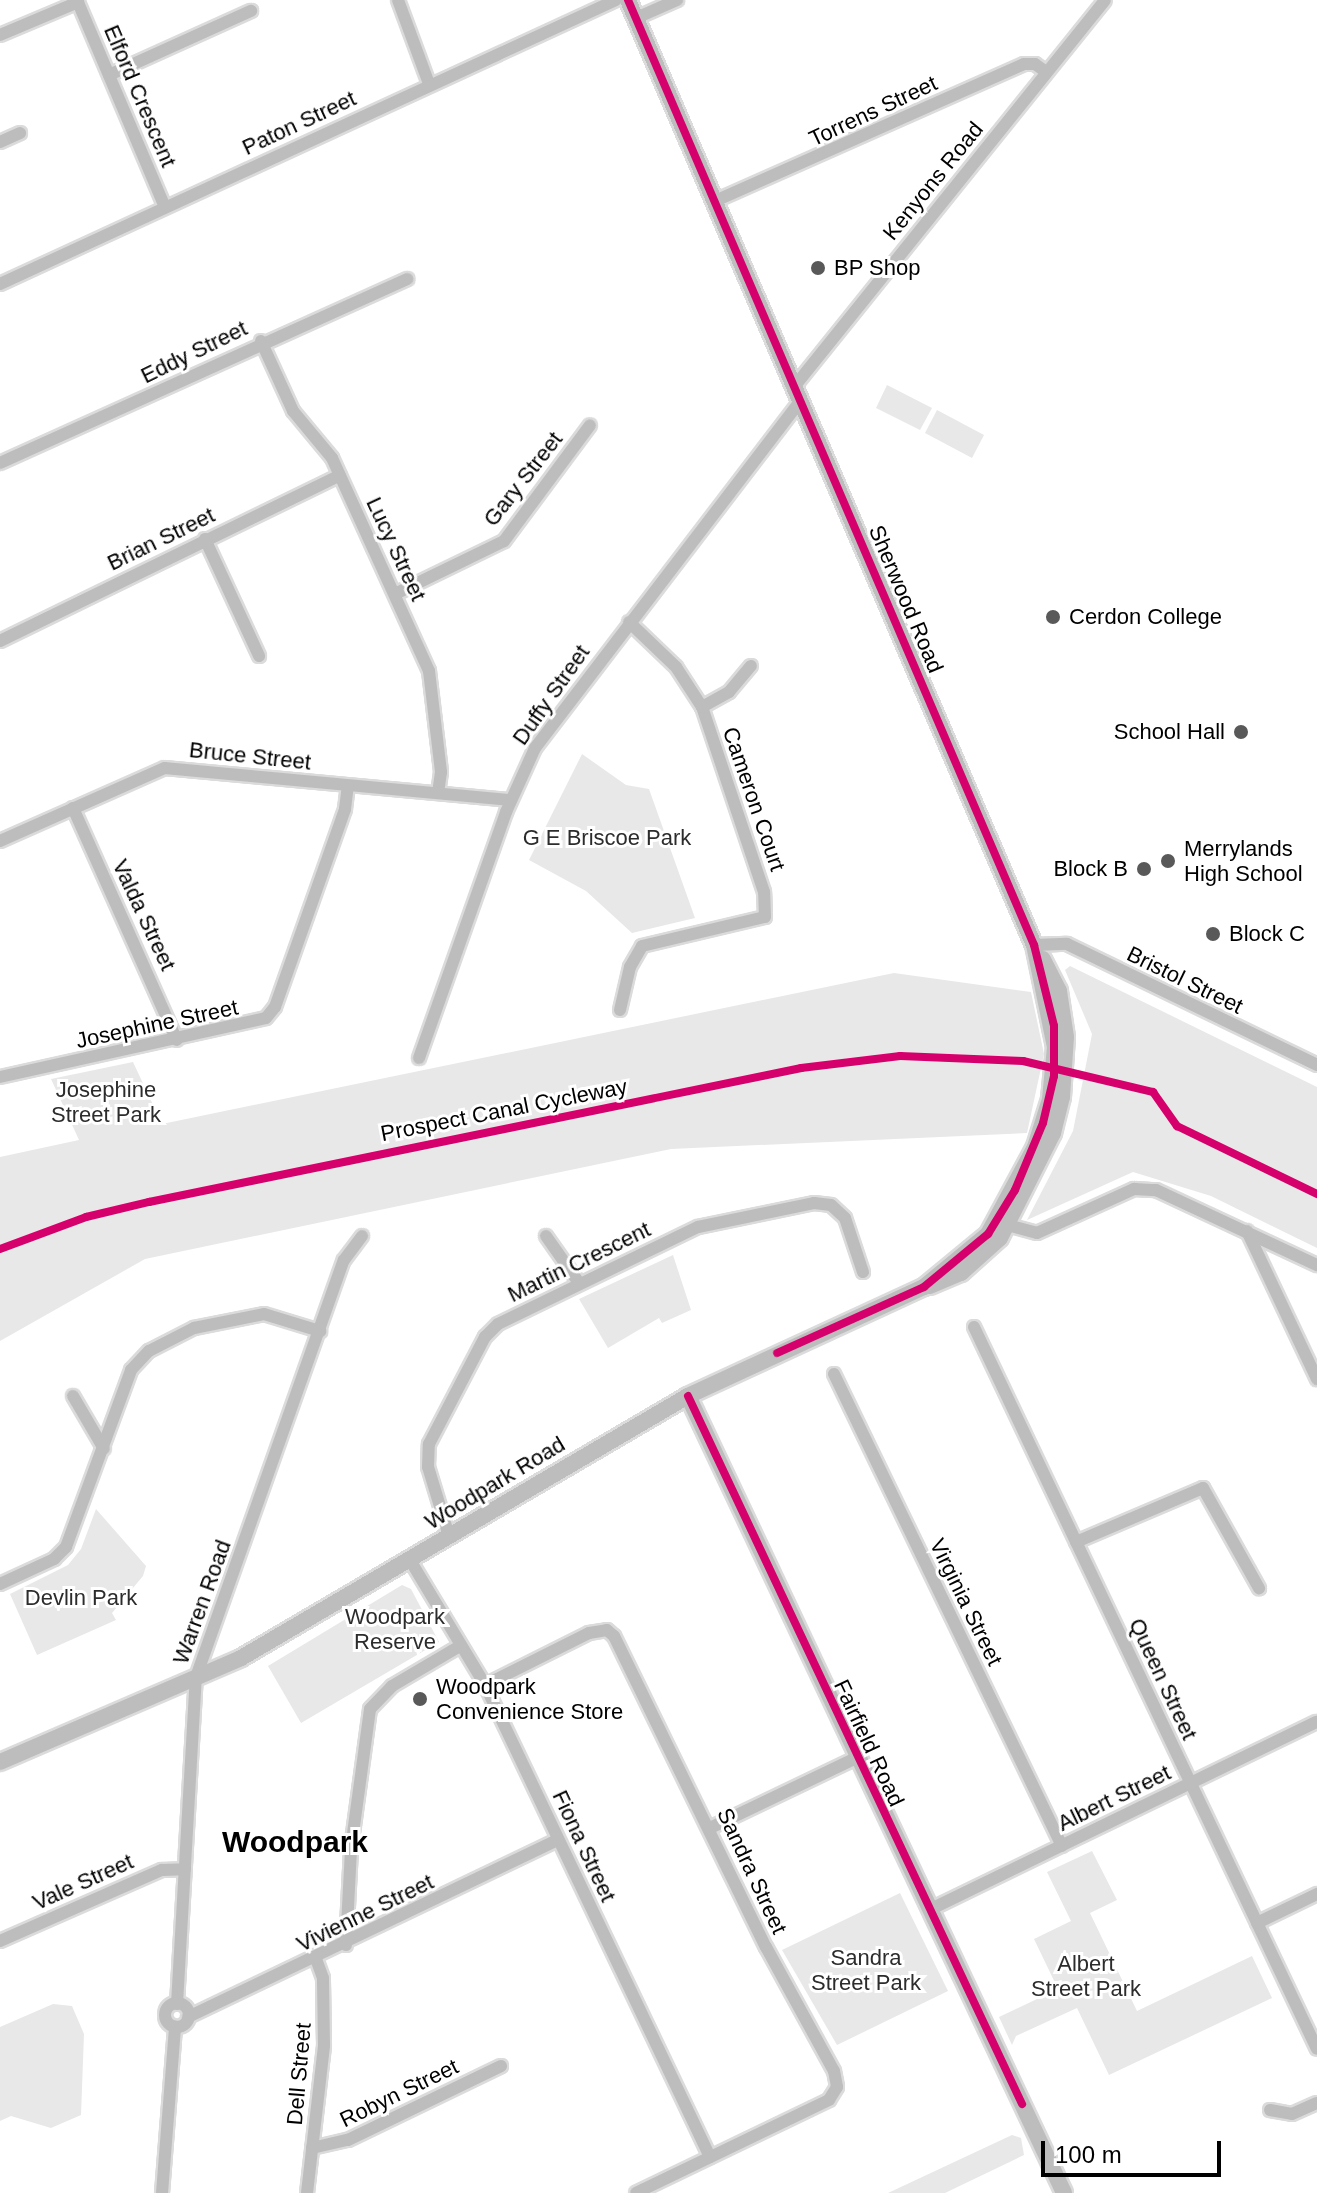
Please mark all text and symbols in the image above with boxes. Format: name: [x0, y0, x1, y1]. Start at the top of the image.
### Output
street label: Elford Crescent: [98, 21, 182, 171]
street label: Torrens Street: [805, 70, 941, 152]
street label: Paton Street: [238, 85, 360, 161]
street label: Kenyons Road: [877, 117, 989, 245]
place label: BP Shop: [834, 255, 921, 281]
marker: BP Shop: [809, 259, 827, 277]
street label: Eddy Street: [137, 315, 251, 389]
street label: Gary Street: [478, 427, 568, 531]
street label: Lucy Street: [361, 493, 431, 605]
street label: Brian Street: [103, 502, 219, 576]
street label: Sherwood Road: [863, 521, 949, 677]
place label: Cerdon College: [1069, 604, 1222, 630]
marker: Cerdon College: [1044, 608, 1062, 626]
street label: Duffy Street: [507, 640, 595, 750]
place label: School Hall: [1114, 719, 1225, 745]
marker: School Hall: [1232, 723, 1250, 741]
street label: Cameron Court: [717, 724, 791, 874]
street label: Bruce Street: [188, 736, 312, 776]
park label: G E Briscoe Park: [523, 825, 691, 851]
place label: Merrylands High School: [1184, 835, 1303, 886]
marker: Merrylands High School: [1159, 852, 1177, 870]
street label: Valda Street: [107, 855, 181, 975]
place label: Block B: [1053, 856, 1128, 882]
marker: Block B: [1135, 860, 1153, 878]
place label: Block C: [1229, 921, 1305, 947]
marker: Block C: [1204, 925, 1222, 943]
street label: Bristol Street: [1123, 941, 1247, 1019]
street label: Josephine Street: [74, 994, 240, 1054]
street label: Prospect Canal Cycleway: [378, 1073, 630, 1147]
park label: Josephine Street Park: [51, 1076, 161, 1128]
street label: Martin Crescent: [503, 1216, 655, 1308]
street label: Woodpark Road: [420, 1431, 570, 1535]
street label: Virginia Street: [924, 1534, 1008, 1670]
street label: Warren Road: [167, 1536, 237, 1668]
park label: Devlin Park: [25, 1585, 137, 1611]
park label: Woodpark Reserve: [345, 1603, 445, 1654]
street label: Queen Street: [1123, 1614, 1203, 1744]
place label: Woodpark Convenience Store: [436, 1673, 623, 1724]
street label: Fairfield Road: [828, 1675, 910, 1811]
marker: Woodpark Convenience Store: [411, 1690, 429, 1708]
street label: Albert Street: [1053, 1759, 1175, 1837]
street label: Fiona Street: [547, 1786, 621, 1906]
street label: Sandra Street: [711, 1804, 793, 1938]
district label: Woodpark: [222, 1824, 368, 1860]
street label: Vale Street: [29, 1848, 137, 1916]
street label: Vivienne Street: [292, 1869, 438, 1957]
park label: Sandra Street Park: [811, 1944, 921, 1996]
park label: Albert Street Park: [1031, 1950, 1141, 2002]
street label: Dell Street: [281, 2022, 317, 2126]
street label: Robyn Street: [336, 2053, 462, 2133]
scale bar: [1045, 2125, 1225, 2175]
text: 100 m: [1055, 2141, 1122, 2168]

